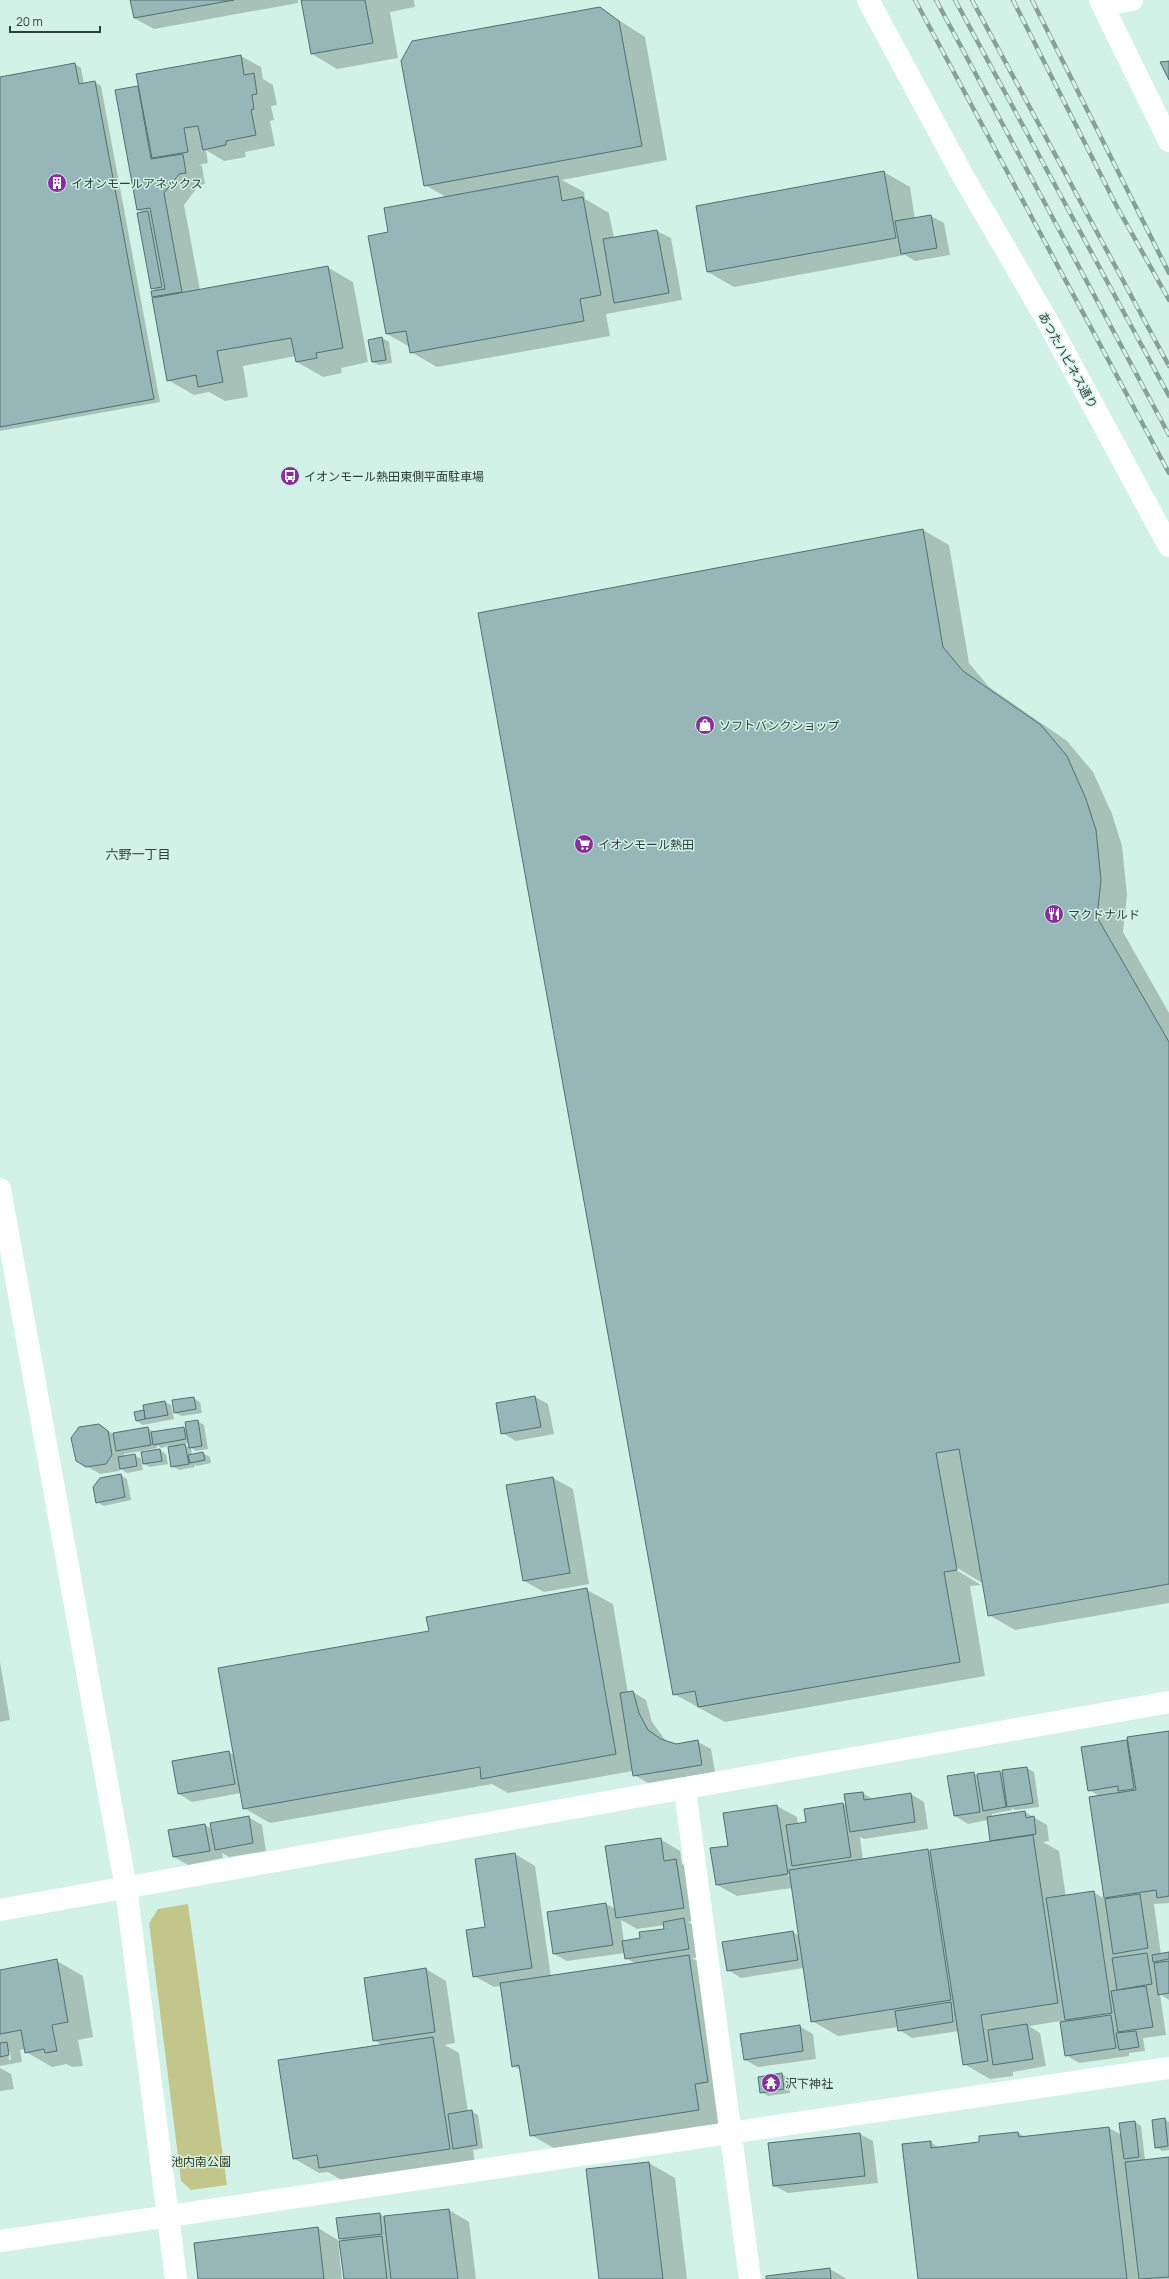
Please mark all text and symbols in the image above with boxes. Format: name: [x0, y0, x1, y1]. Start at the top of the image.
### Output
scale bar: [10, 8, 100, 34]
text: 20 m: [16, 13, 43, 30]
building icon: イオンモールアネックス: [46, 172, 68, 194]
place label: イオンモールアネックス: [71, 175, 203, 192]
street label: あつたハピネス通り: [1034, 309, 1102, 411]
bus stop icon: イオンモール熱田東側平面駐車場: [279, 465, 301, 487]
place label: イオンモール熱田東側平面駐車場: [304, 468, 484, 485]
shop icon: ソフトバンクショップ: [694, 714, 716, 736]
place label: ソフトバンクショップ: [719, 717, 840, 734]
supermarket icon: イオンモール熱田: [573, 833, 595, 855]
place label: イオンモール熱田: [598, 836, 694, 853]
district label: 六野一丁目: [105, 845, 171, 863]
restaurant icon: マクドナルド: [1043, 903, 1065, 925]
place label: マクドナルド: [1068, 906, 1140, 923]
temple icon: 沢下神社: [760, 2072, 782, 2094]
place label: 沢下神社: [785, 2075, 833, 2092]
park label: 池内南公園: [171, 2153, 231, 2170]

